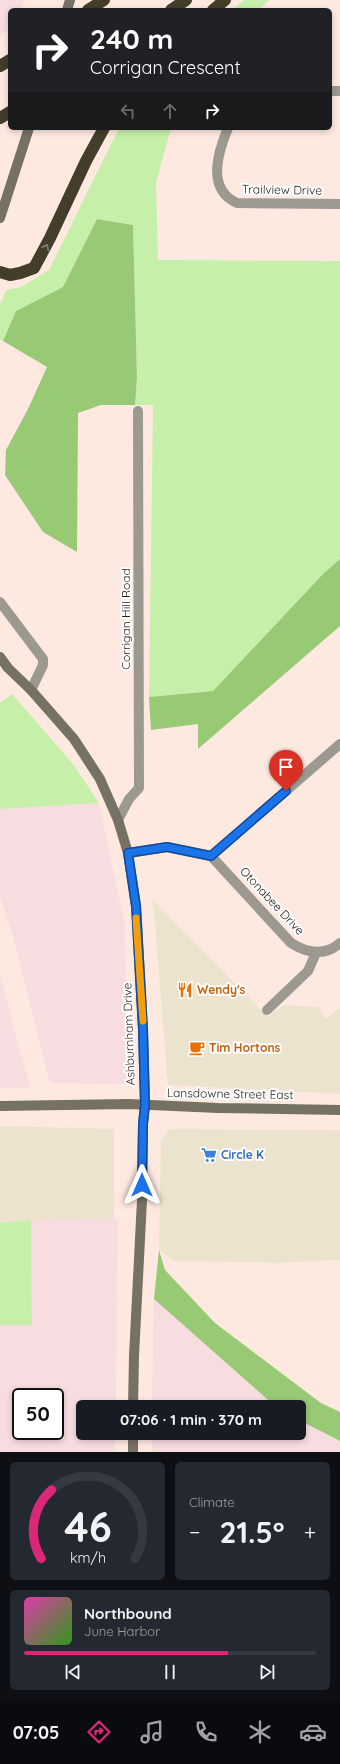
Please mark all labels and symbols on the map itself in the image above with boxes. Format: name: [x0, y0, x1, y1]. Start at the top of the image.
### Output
street label: Trailview Drive: [242, 181, 322, 198]
one-way arrow: [41, 244, 48, 252]
street label: Corrigan Hill Road: [118, 568, 133, 670]
pin: [269, 750, 303, 791]
street label: Otonabee Drive: [237, 863, 308, 938]
restaurant icon: Wendy's: [176, 981, 194, 999]
street label: Ashburnham Drive: [119, 982, 138, 1086]
place label: Wendy's: [197, 982, 245, 997]
cafe icon: Tim Hortons: [188, 1039, 206, 1057]
place label: Tim Hortons: [209, 1040, 281, 1055]
street label: Lansdowne Street East: [167, 1085, 293, 1102]
supermarket icon: Circle K: [200, 1146, 218, 1164]
place label: Circle K: [221, 1147, 264, 1162]
position arrow: [121, 1164, 163, 1206]
speed limit sign: 50: [12, 1388, 64, 1440]

